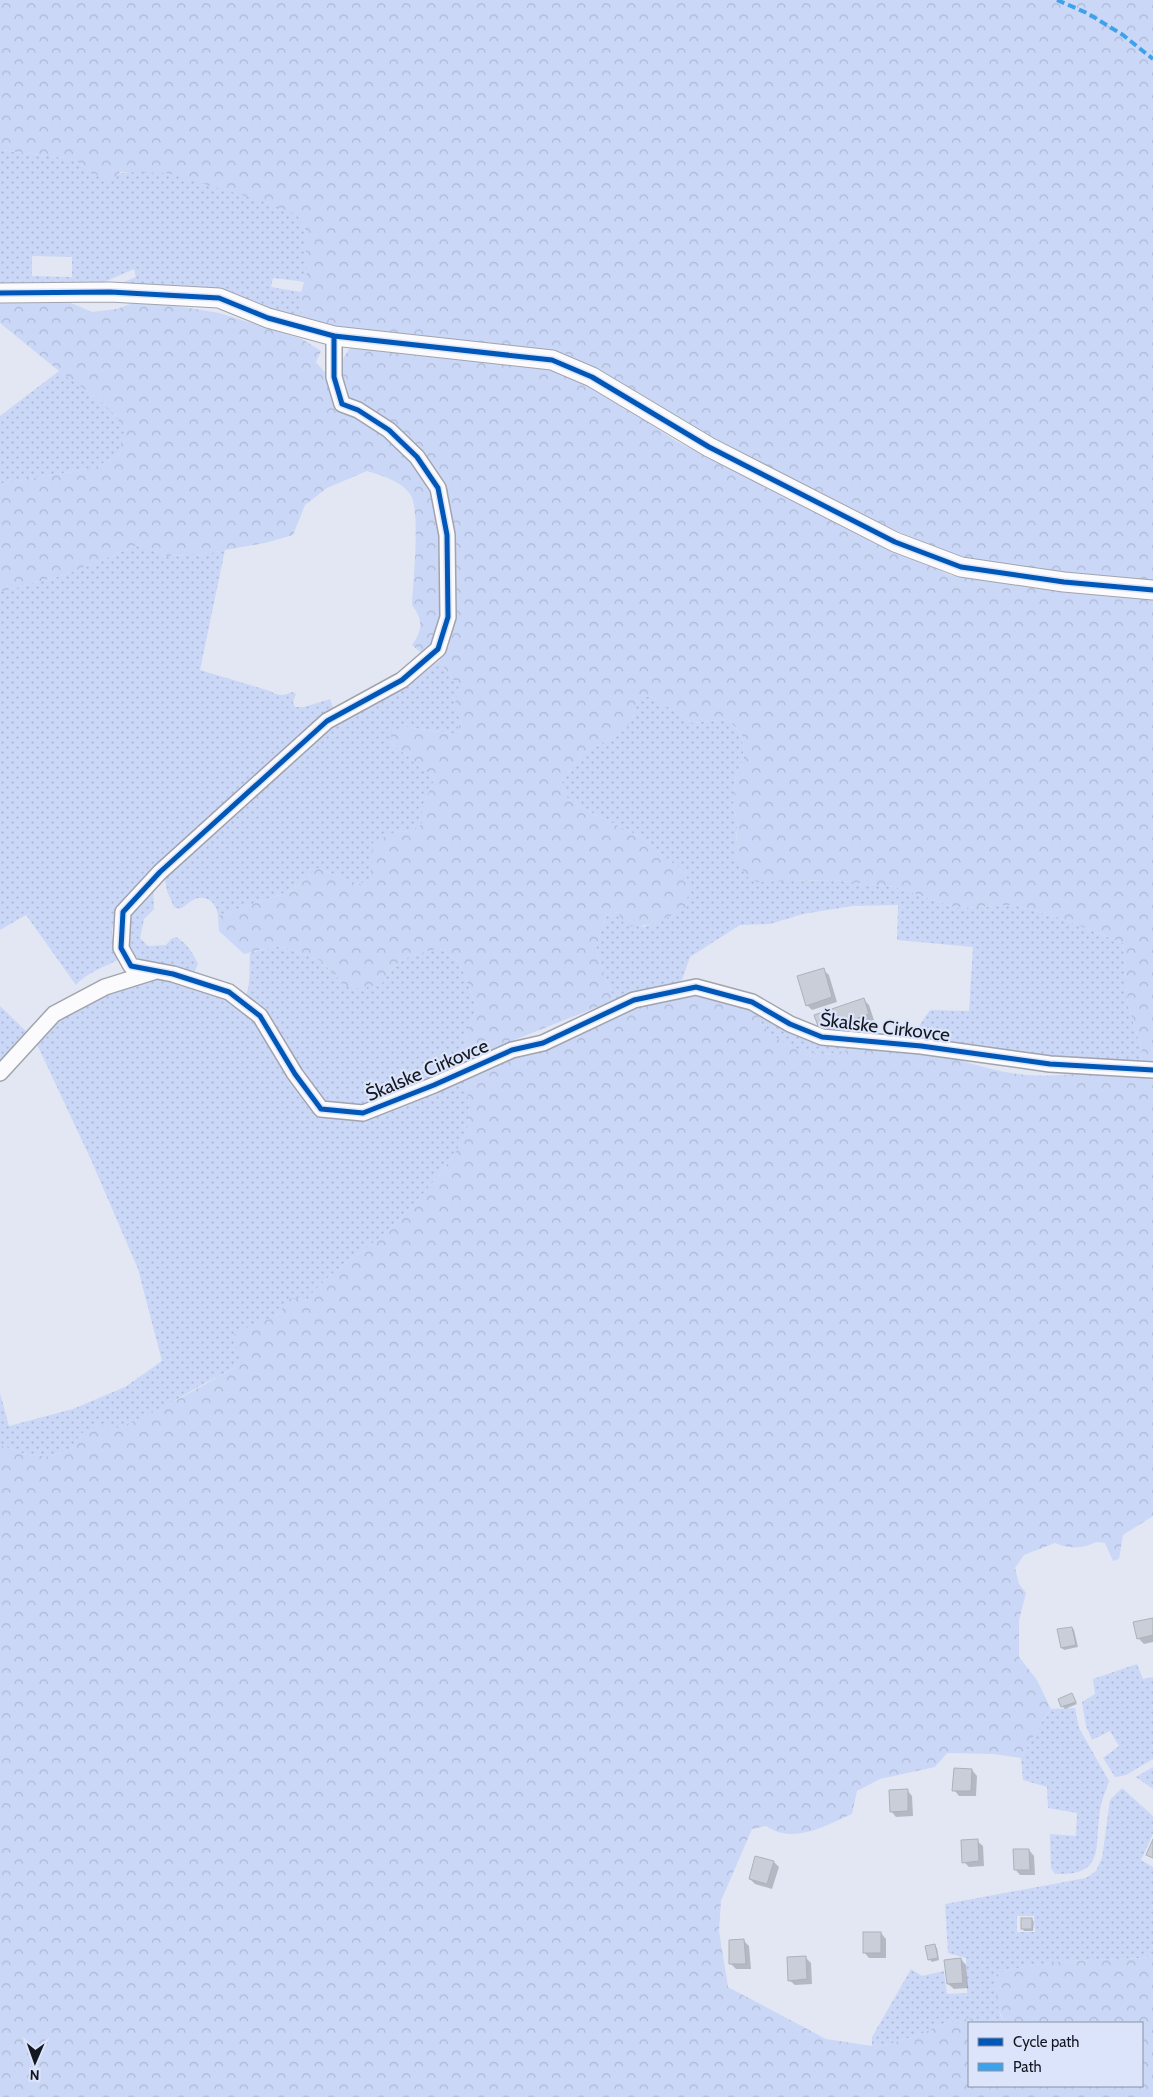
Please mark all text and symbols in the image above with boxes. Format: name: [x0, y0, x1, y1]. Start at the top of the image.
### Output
street label: Škalske Cirkovce: [819, 1007, 952, 1046]
street label: Škalske Cirkovce: [362, 1033, 492, 1106]
legend: [968, 2022, 1143, 2087]
text: Cycle path: [1013, 2033, 1079, 2051]
north arrow: [10, 2037, 60, 2087]
text: Path: [1013, 2058, 1042, 2076]
text: N: [29, 2066, 40, 2084]

